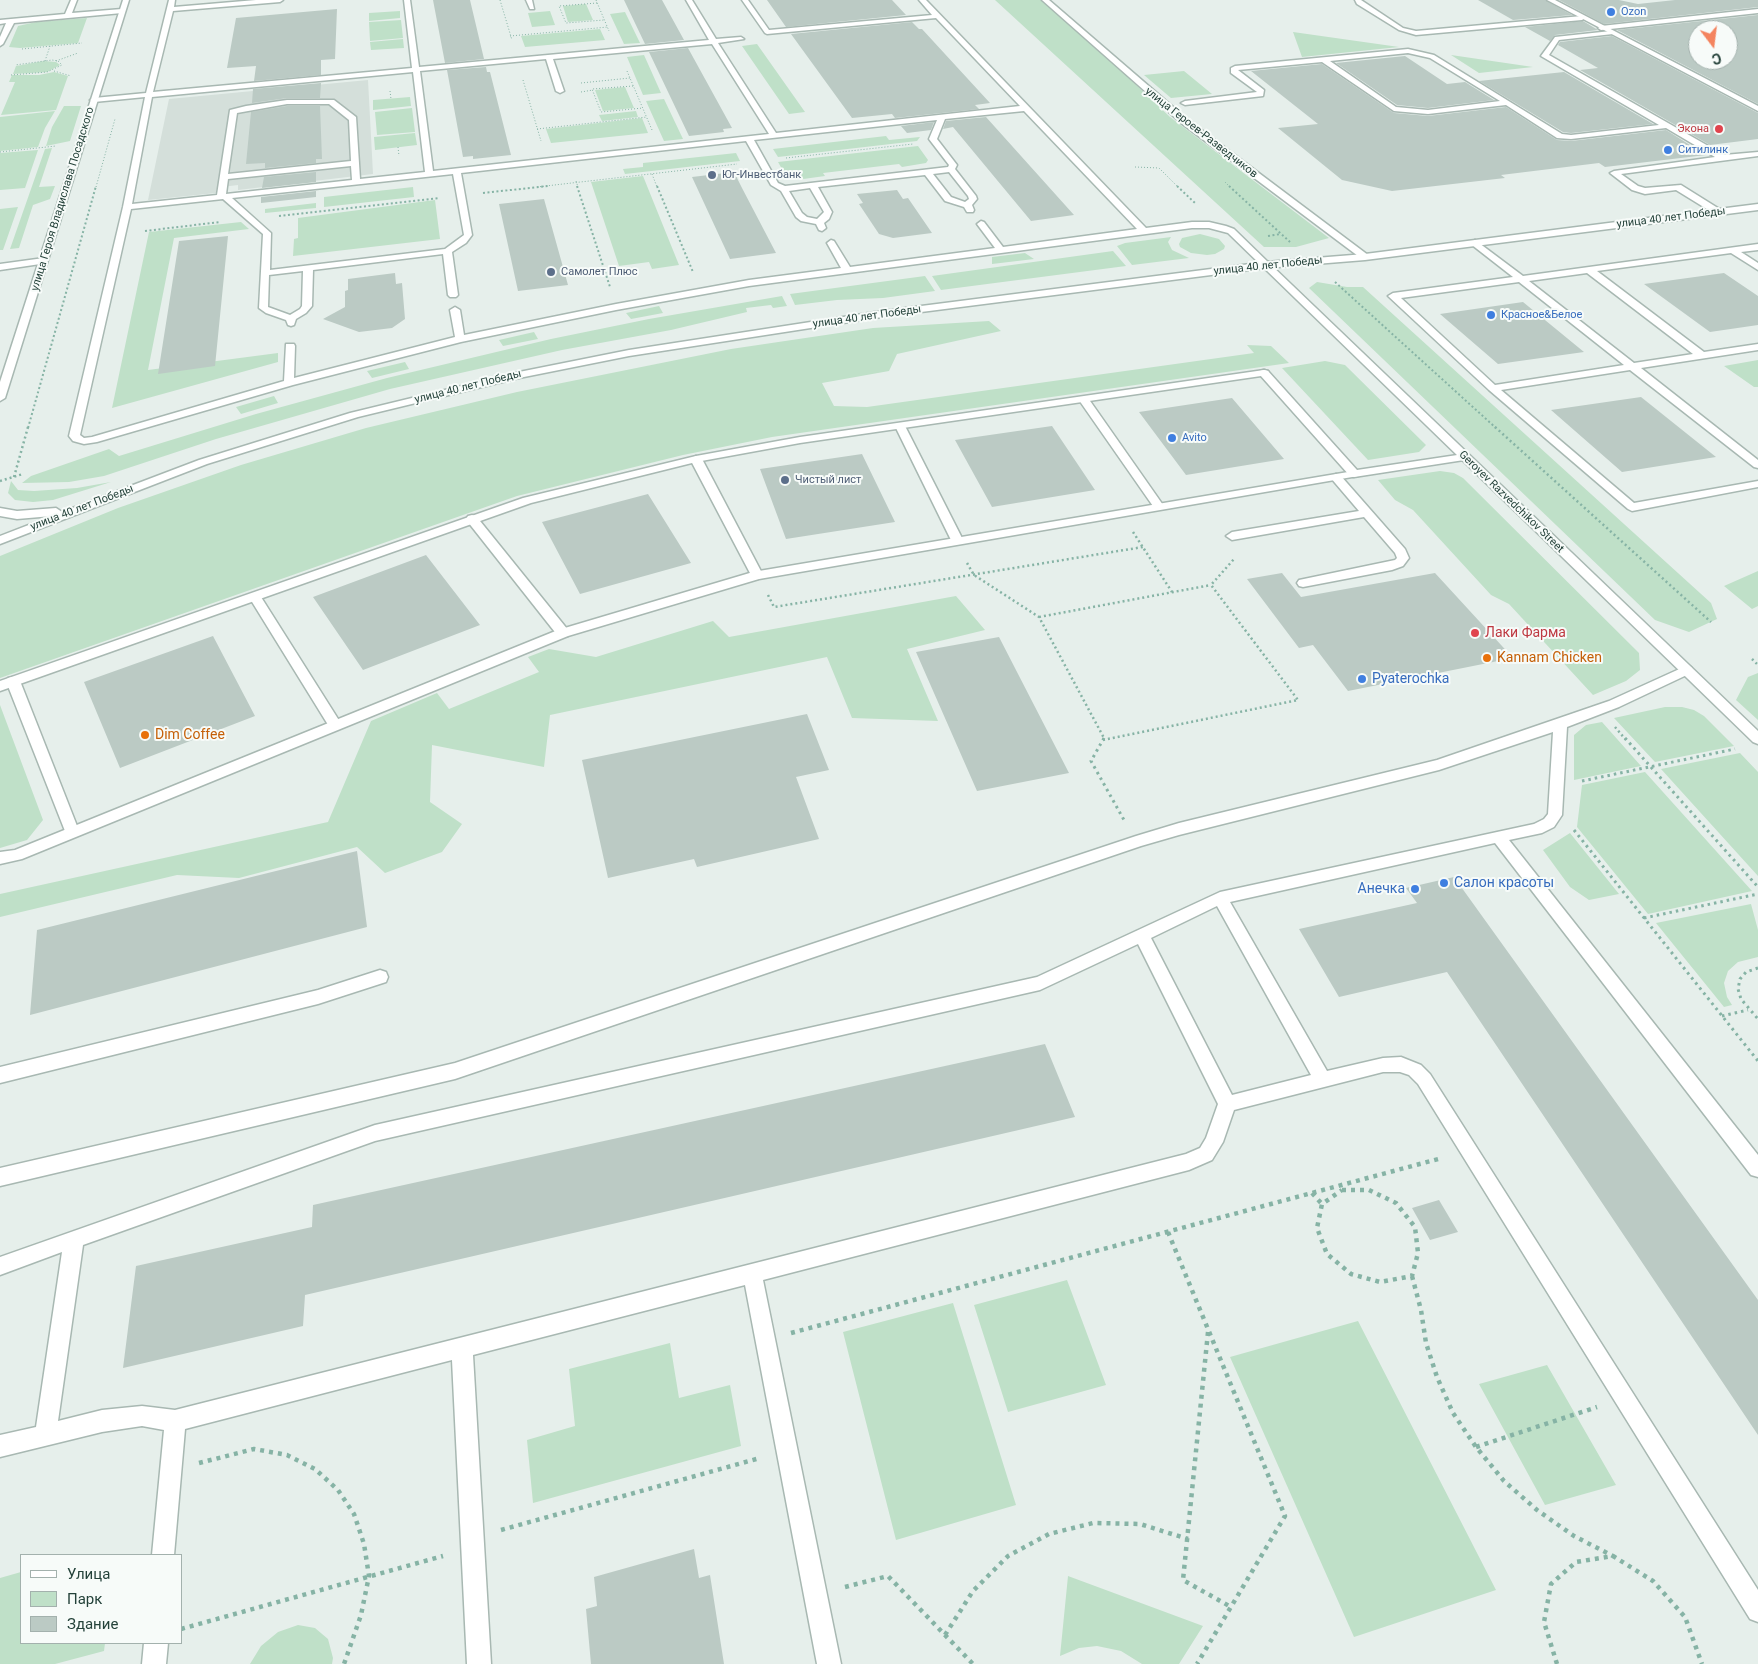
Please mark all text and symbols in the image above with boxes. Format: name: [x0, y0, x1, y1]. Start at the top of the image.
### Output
place label: Ozon: [1621, 5, 1646, 19]
marker: Ozon: [1605, 6, 1617, 18]
north arrow: [1688, 20, 1738, 70]
text: С: [1710, 50, 1723, 67]
street label: улица Героев-Разведчиков: [1142, 85, 1260, 181]
street label: улица Героя Владислава Посадского: [29, 105, 97, 293]
place label: Экона: [1677, 122, 1709, 136]
marker: Экона: [1713, 123, 1725, 135]
place label: Ситилинк: [1678, 143, 1728, 157]
marker: Ситилинк: [1662, 144, 1674, 156]
place label: Юг-Инвестбанк: [722, 168, 801, 182]
marker: Юг-Инвестбанк: [706, 169, 718, 181]
street label: улица 40 лет Победы: [1616, 205, 1726, 231]
street label: улица 40 лет Победы: [1213, 254, 1323, 278]
place label: Самолет Плюс: [561, 265, 638, 279]
marker: Самолет Плюс: [545, 266, 557, 278]
street label: улица 40 лет Победы: [812, 303, 922, 331]
place label: Красное&Белое: [1501, 308, 1582, 322]
marker: Красное&Белое: [1485, 309, 1497, 321]
street label: улица 40 лет Победы: [413, 367, 523, 407]
place label: Avito: [1182, 431, 1207, 445]
marker: Avito: [1166, 432, 1178, 444]
street label: Geroyev Razvedchikov Street: [1456, 448, 1566, 556]
place label: Чистый лист: [795, 473, 861, 487]
marker: Чистый лист: [779, 474, 791, 486]
street label: улица 40 лет Победы: [29, 482, 135, 534]
place label: Лаки Фарма: [1485, 625, 1566, 641]
marker: Лаки Фарма: [1469, 627, 1481, 639]
place label: Kannam Chicken: [1497, 650, 1602, 666]
marker: Kannam Chicken: [1481, 652, 1493, 664]
place label: Pyaterochka: [1372, 671, 1449, 687]
marker: Pyaterochka: [1356, 673, 1368, 685]
place label: Dim Coffee: [155, 727, 225, 743]
marker: Dim Coffee: [139, 729, 151, 741]
place label: Салон красоты: [1454, 875, 1554, 891]
marker: Салон красоты: [1438, 877, 1450, 889]
place label: Анечка: [1358, 881, 1405, 897]
marker: Анечка: [1409, 883, 1421, 895]
legend: [20, 1554, 182, 1644]
text: Улица: [67, 1565, 110, 1583]
text: Парк: [67, 1590, 102, 1608]
text: Здание: [67, 1615, 118, 1633]

